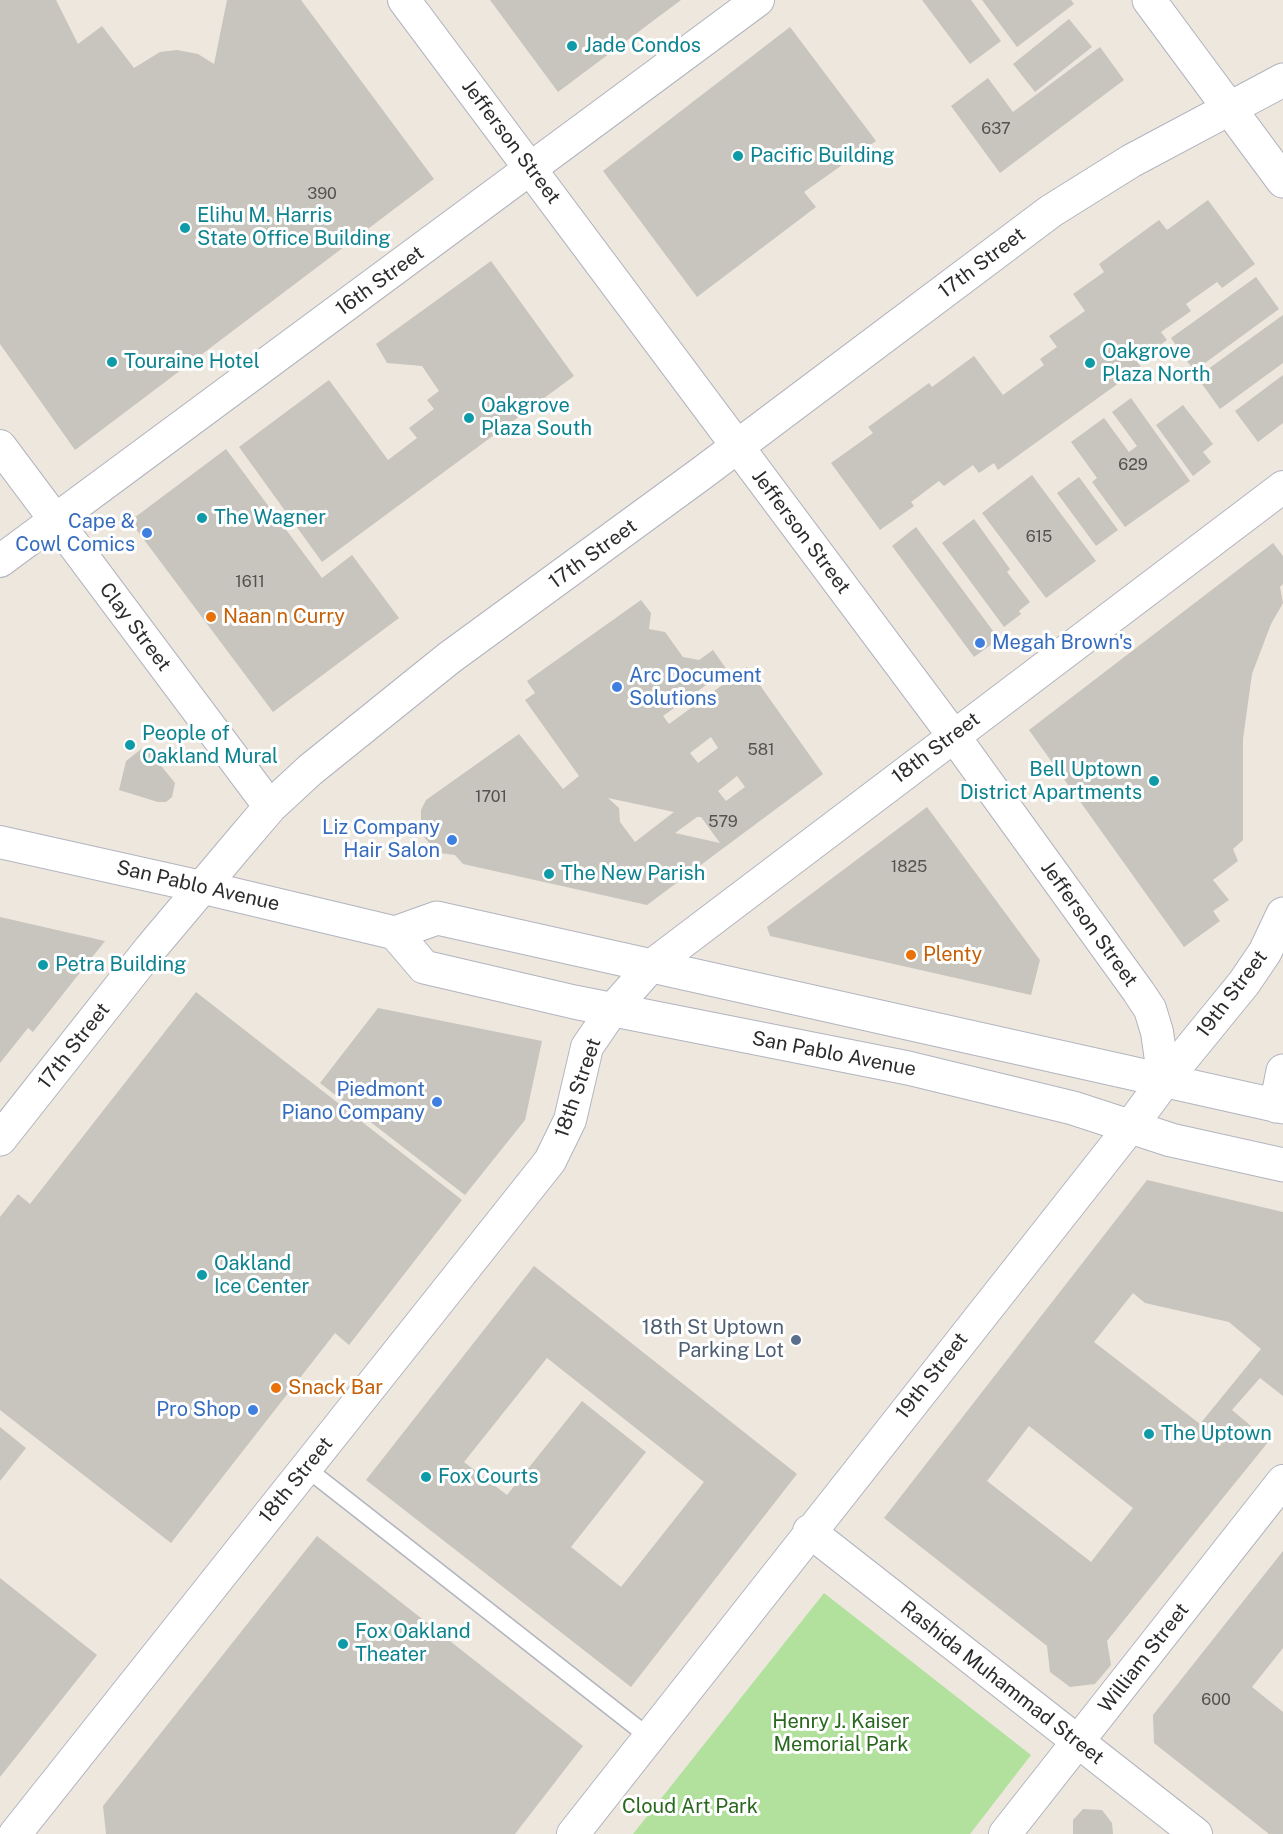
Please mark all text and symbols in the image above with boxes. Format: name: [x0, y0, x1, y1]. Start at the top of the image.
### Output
place label: Jade Condos: [584, 34, 701, 58]
marker: Jade Condos: [565, 39, 579, 53]
street label: Jefferson Street: [457, 75, 565, 209]
house number: 637: [981, 119, 1011, 139]
place label: Pacific Building: [750, 144, 895, 168]
marker: Pacific Building: [731, 149, 745, 163]
house number: 390: [307, 184, 337, 204]
place label: Elihu M. Harris State Office Building: [197, 204, 391, 251]
marker: Elihu M. Harris State Office Building: [178, 221, 192, 235]
street label: 17th Street: [934, 223, 1030, 303]
street label: 16th Street: [331, 241, 429, 321]
place label: Oakgrove Plaza North: [1102, 340, 1210, 387]
place label: Touraine Hotel: [124, 350, 260, 374]
marker: Touraine Hotel: [105, 355, 119, 369]
marker: Oakgrove Plaza North: [1083, 356, 1097, 370]
place label: Oakgrove Plaza South: [481, 394, 592, 441]
marker: Oakgrove Plaza South: [462, 411, 476, 425]
house number: 629: [1118, 455, 1148, 475]
street label: Jefferson Street: [747, 465, 855, 599]
place label: The Wagner: [214, 506, 326, 530]
place label: Cape & Cowl Comics: [15, 510, 135, 557]
marker: The Wagner: [195, 511, 209, 525]
street label: 17th Street: [544, 514, 642, 594]
marker: Cape & Cowl Comics: [140, 526, 154, 540]
house number: 615: [1026, 527, 1052, 547]
house number: 1611: [235, 572, 265, 592]
street label: Clay Street: [94, 578, 176, 676]
place label: Naan n Curry: [223, 605, 345, 629]
marker: Naan n Curry: [204, 610, 218, 624]
place label: Megah Brown's: [992, 631, 1132, 655]
marker: Megah Brown's: [973, 636, 987, 650]
place label: Arc Document Solutions: [629, 664, 762, 711]
marker: Arc Document Solutions: [610, 680, 624, 694]
street label: 18th Street: [887, 707, 985, 789]
place label: People of Oakland Mural: [142, 722, 278, 769]
marker: People of Oakland Mural: [123, 738, 137, 752]
house number: 581: [747, 740, 775, 760]
place label: Bell Uptown District Apartments: [960, 758, 1142, 805]
marker: Bell Uptown District Apartments: [1147, 774, 1161, 788]
house number: 1701: [475, 787, 507, 807]
house number: 579: [708, 812, 738, 832]
place label: Liz Company Hair Salon: [322, 816, 440, 863]
marker: Liz Company Hair Salon: [445, 833, 459, 847]
street label: San Pablo Avenue: [114, 856, 282, 916]
house number: 1825: [891, 857, 927, 877]
street label: Jefferson Street: [1035, 857, 1143, 991]
place label: The New Parish: [561, 862, 705, 886]
marker: The New Parish: [542, 867, 556, 881]
place label: Plenty: [923, 943, 982, 967]
street label: 19th Street: [1191, 946, 1273, 1042]
marker: Plenty: [904, 948, 918, 962]
place label: Petra Building: [55, 953, 187, 977]
marker: Petra Building: [36, 958, 50, 972]
street label: 17th Street: [33, 998, 115, 1094]
street label: San Pablo Avenue: [750, 1026, 918, 1082]
street label: 18th Street: [550, 1035, 606, 1141]
place label: Piedmont Piano Company: [281, 1078, 425, 1125]
marker: Piedmont Piano Company: [430, 1095, 444, 1109]
place label: Oakland Ice Center: [214, 1252, 309, 1299]
marker: Oakland Ice Center: [195, 1268, 209, 1282]
place label: 18th St Uptown Parking Lot: [642, 1316, 784, 1363]
street label: 19th Street: [891, 1328, 973, 1424]
marker: 18th St Uptown Parking Lot: [789, 1333, 803, 1347]
place label: Snack Bar: [288, 1376, 383, 1400]
marker: Snack Bar: [269, 1381, 283, 1395]
place label: Pro Shop: [156, 1398, 241, 1422]
marker: Pro Shop: [246, 1403, 260, 1417]
place label: The Uptown: [1161, 1422, 1272, 1446]
marker: The Uptown: [1142, 1427, 1156, 1441]
street label: 18th Street: [254, 1432, 338, 1528]
place label: Fox Courts: [438, 1465, 538, 1489]
marker: Fox Courts: [419, 1470, 433, 1484]
street label: Rashida Muhammad Street: [895, 1596, 1109, 1770]
street label: William Street: [1094, 1598, 1194, 1718]
place label: Fox Oakland Theater: [355, 1620, 471, 1667]
marker: Fox Oakland Theater: [336, 1637, 350, 1651]
house number: 600: [1201, 1690, 1231, 1710]
park label: Henry J. Kaiser Memorial Park: [772, 1710, 910, 1757]
park label: Cloud Art Park: [622, 1795, 758, 1819]

